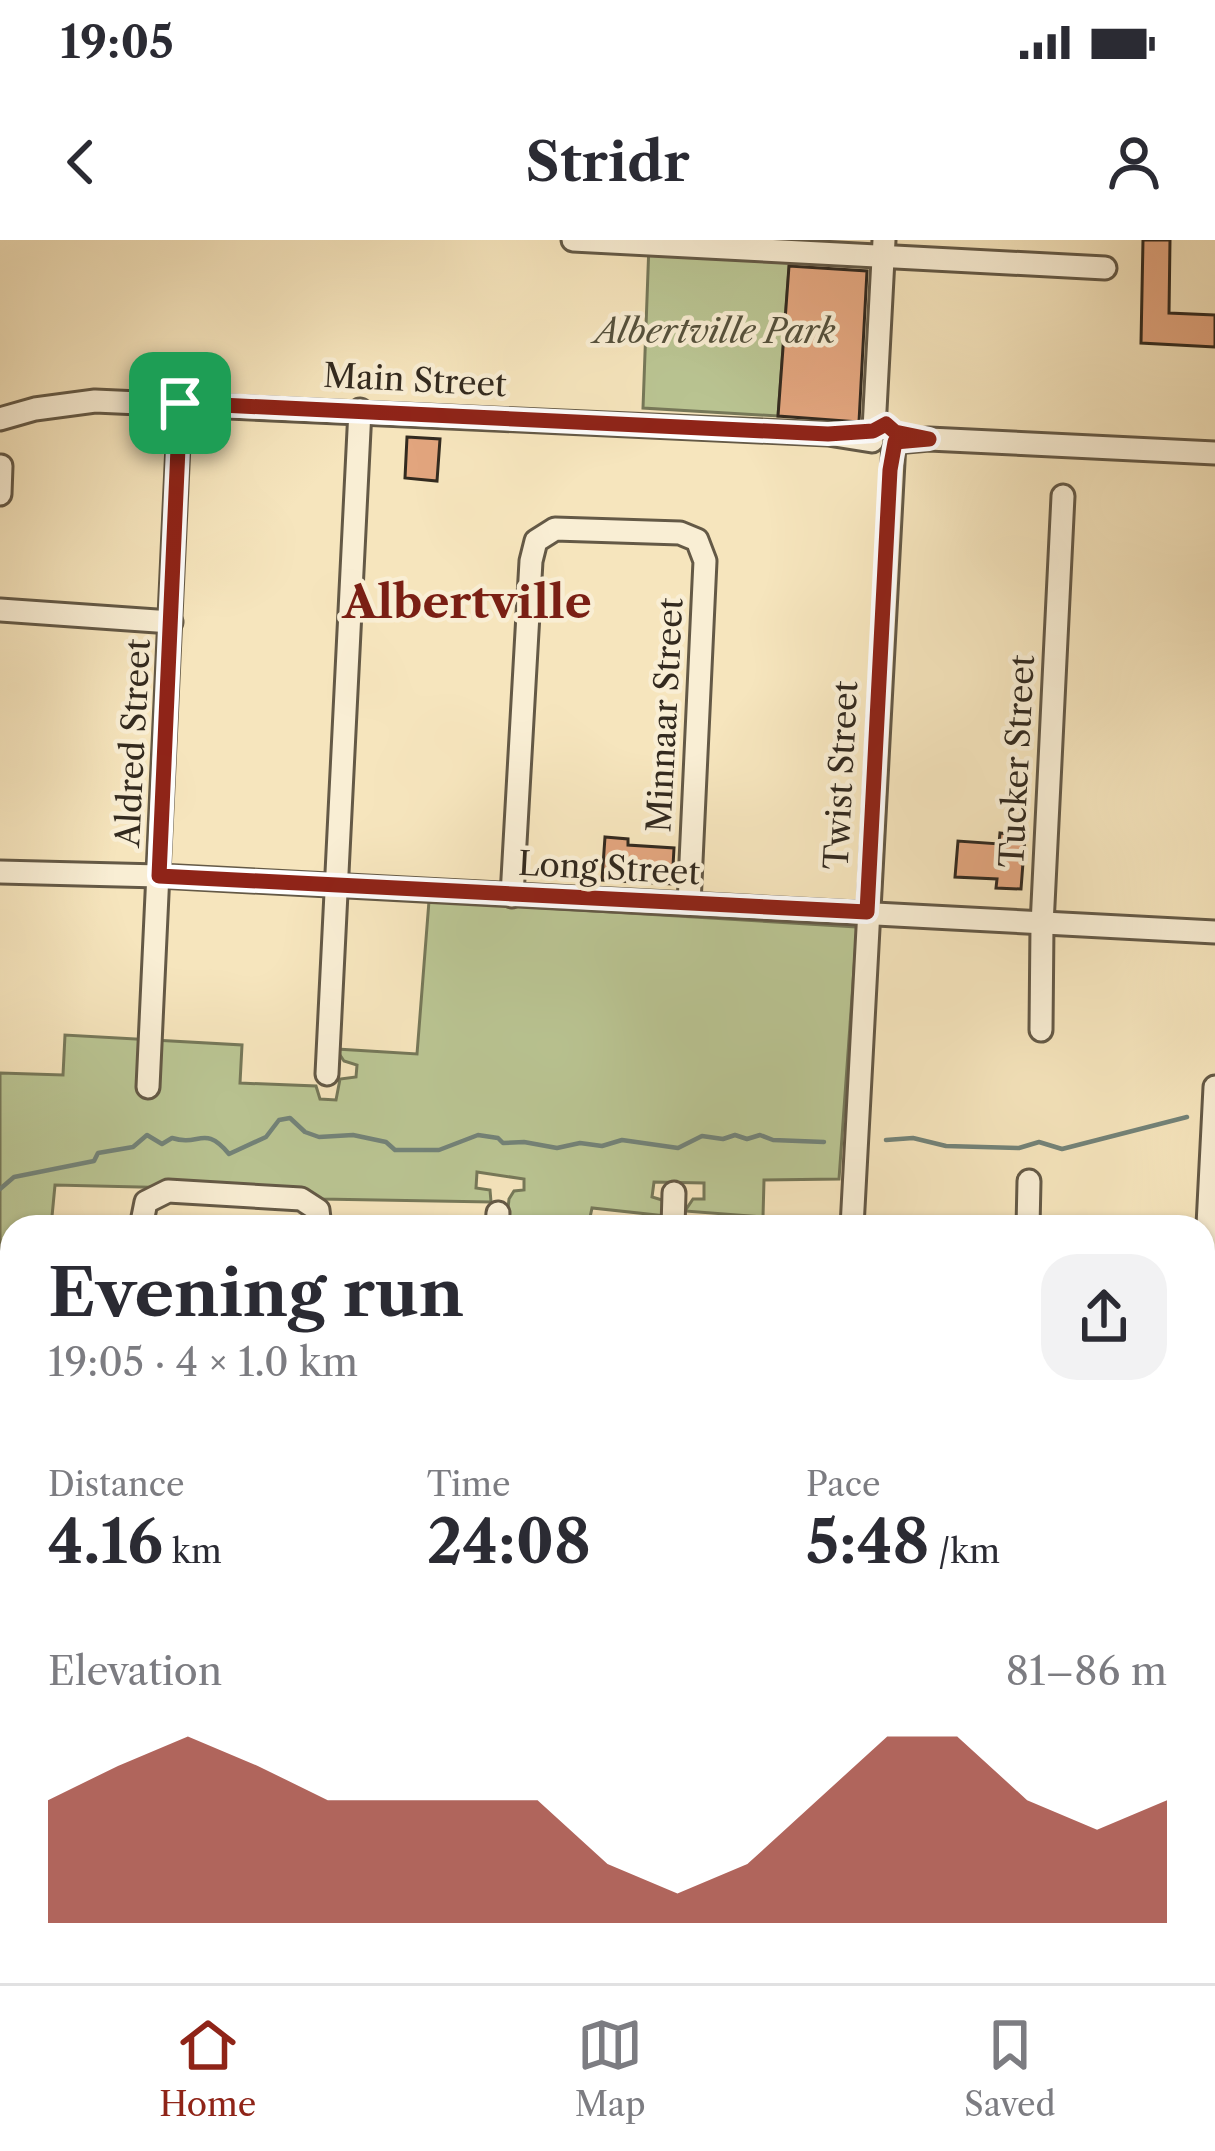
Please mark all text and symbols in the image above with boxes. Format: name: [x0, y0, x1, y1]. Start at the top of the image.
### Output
text: 19:05: [60, 14, 174, 70]
icon: back: [48, 129, 114, 195]
text: Stridr: [525, 129, 690, 195]
icon: person: [1101, 129, 1167, 195]
park label: Albertville Park: [589, 311, 836, 352]
pin: [129, 352, 231, 454]
street label: Main Street: [322, 355, 508, 405]
icon: arrive: [147, 370, 213, 436]
district label: Albertville: [341, 574, 592, 630]
street label: Minnaar Street: [638, 596, 692, 833]
street label: Aldred Street: [107, 637, 159, 849]
street label: Tucker Street: [991, 653, 1043, 868]
street label: Twist Street: [816, 679, 866, 870]
street label: Long Street: [517, 843, 701, 893]
text: Evening run: [48, 1252, 464, 1333]
button: share: [1041, 1254, 1167, 1380]
text: 19:05 · 4 × 1.0 km: [48, 1338, 358, 1386]
text: Distance: [48, 1464, 185, 1505]
text: Time: [427, 1464, 510, 1505]
text: Pace: [806, 1464, 881, 1505]
text: 4.16: [48, 1505, 163, 1579]
text: 24:08: [427, 1505, 591, 1579]
text: 5:48: [806, 1505, 929, 1579]
text: km: [163, 1531, 222, 1572]
text: /km: [929, 1531, 1000, 1572]
text: Elevation: [48, 1647, 222, 1695]
text: 81–86 m: [1006, 1647, 1167, 1695]
tab: Home: [159, 2012, 256, 2125]
tab: Map: [575, 2012, 646, 2125]
tab: Saved: [964, 2012, 1056, 2125]

